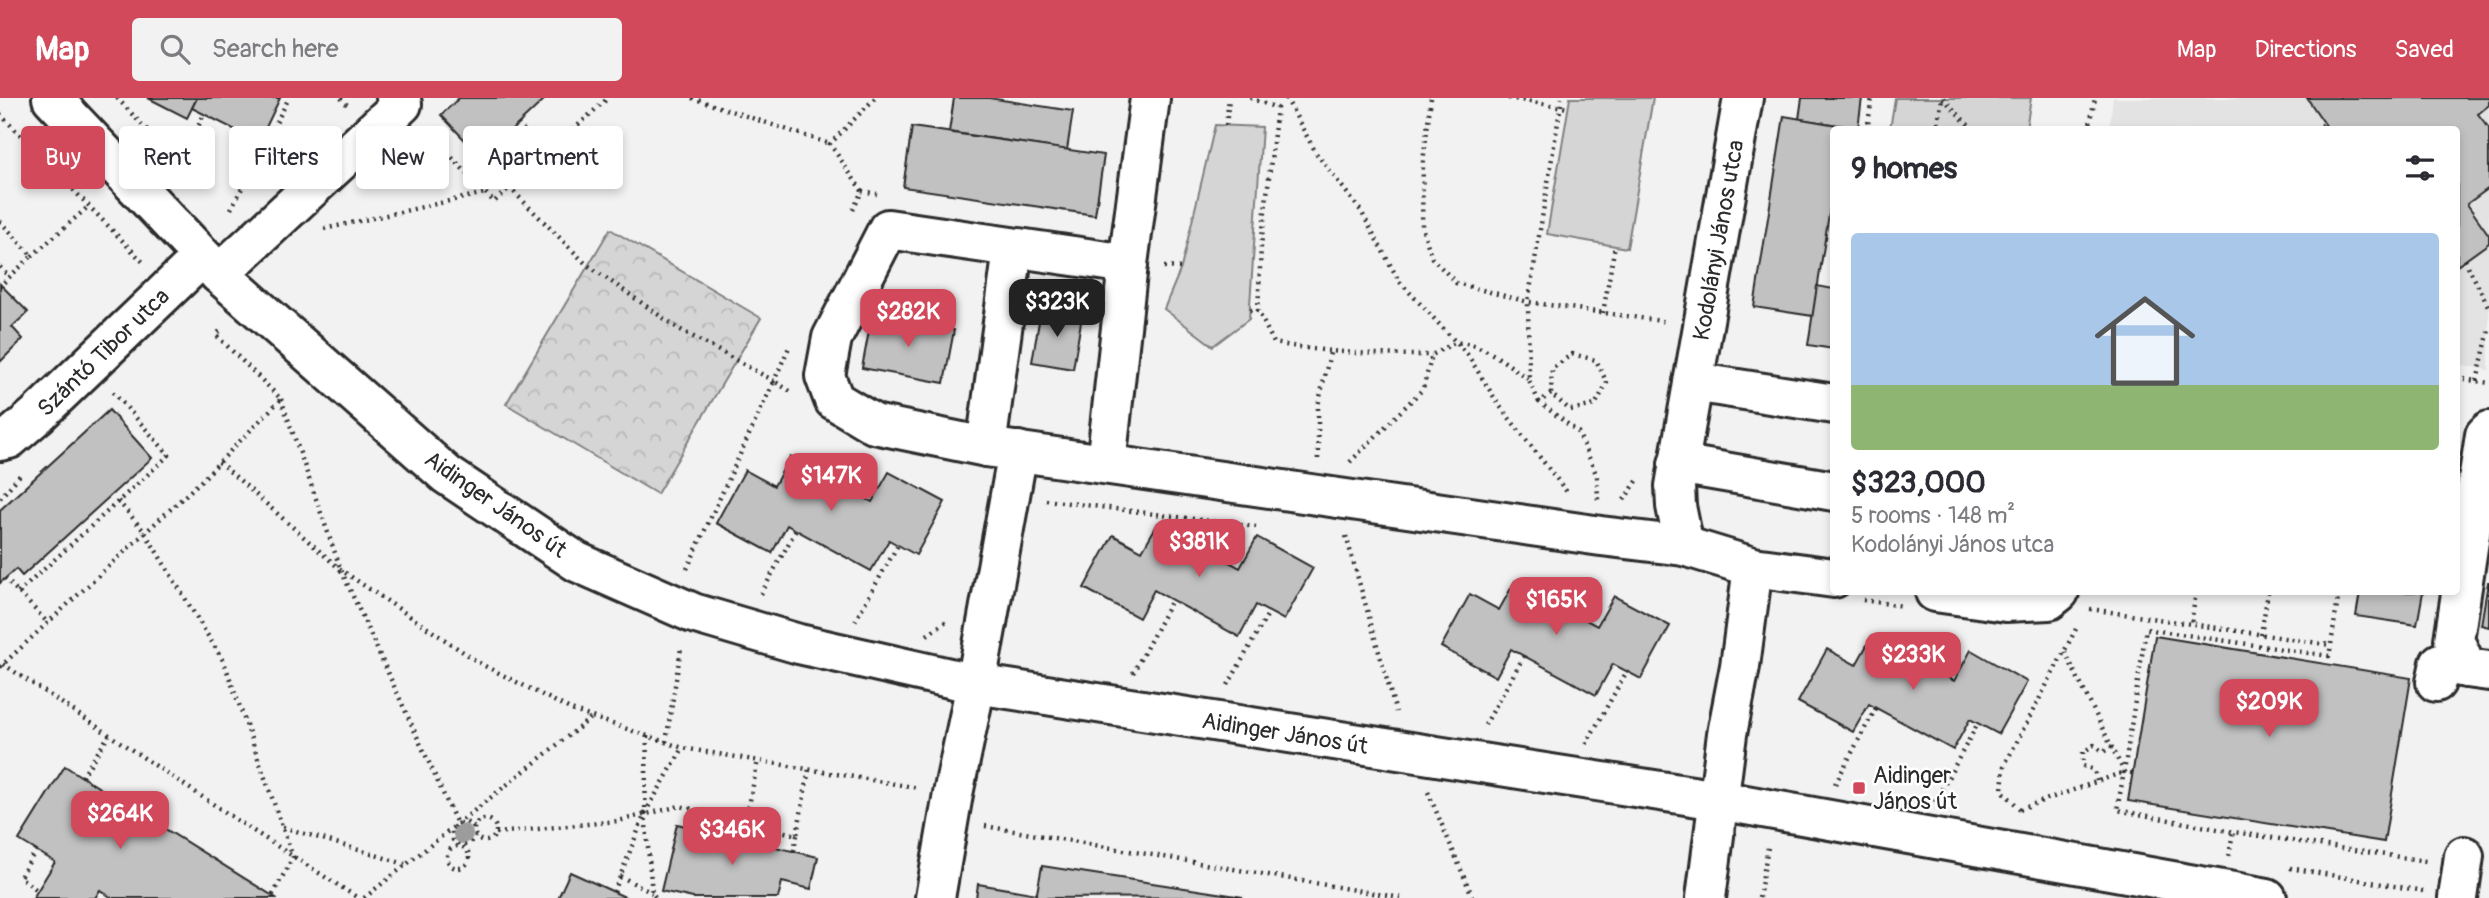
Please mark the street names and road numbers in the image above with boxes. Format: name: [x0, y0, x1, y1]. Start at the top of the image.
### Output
street label: Kodolányi János utca: [1687, 138, 1750, 343]
street label: Szántó Tibor utca: [31, 282, 176, 423]
street label: Aidinger János út: [419, 445, 573, 565]
street label: Aidinger János út: [1200, 706, 1371, 761]

